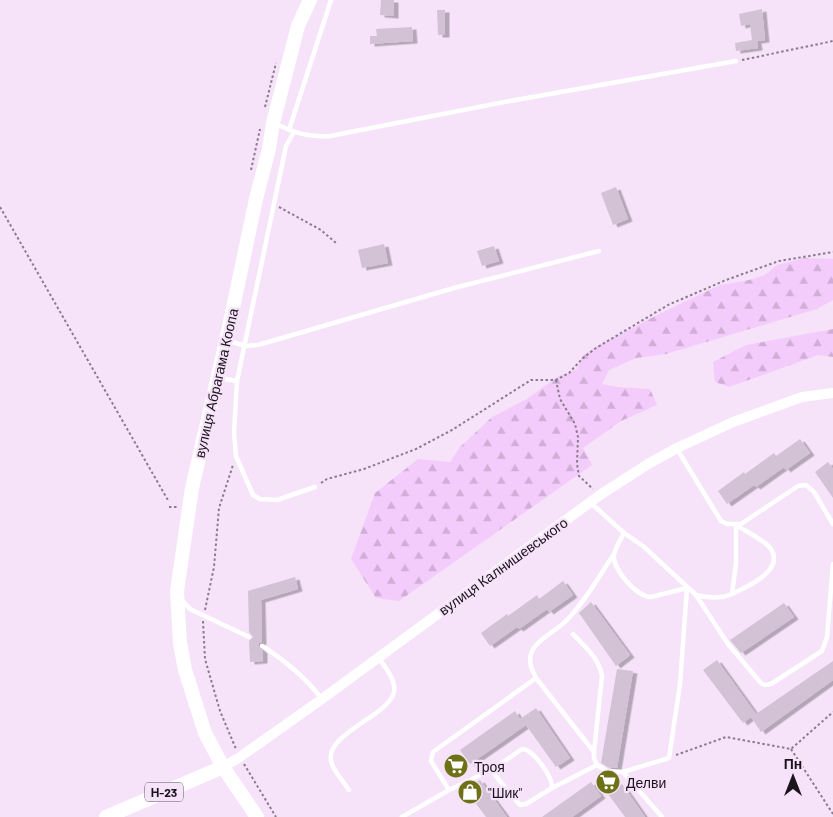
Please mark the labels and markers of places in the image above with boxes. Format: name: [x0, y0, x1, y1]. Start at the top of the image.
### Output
supermarket icon: Троя: [443, 753, 469, 779]
place label: Троя: [474, 758, 505, 775]
supermarket icon: Делви: [595, 769, 621, 795]
place label: Делви: [626, 774, 666, 791]
shop icon: "Шик": [457, 779, 483, 805]
place label: "Шик": [488, 784, 522, 801]

